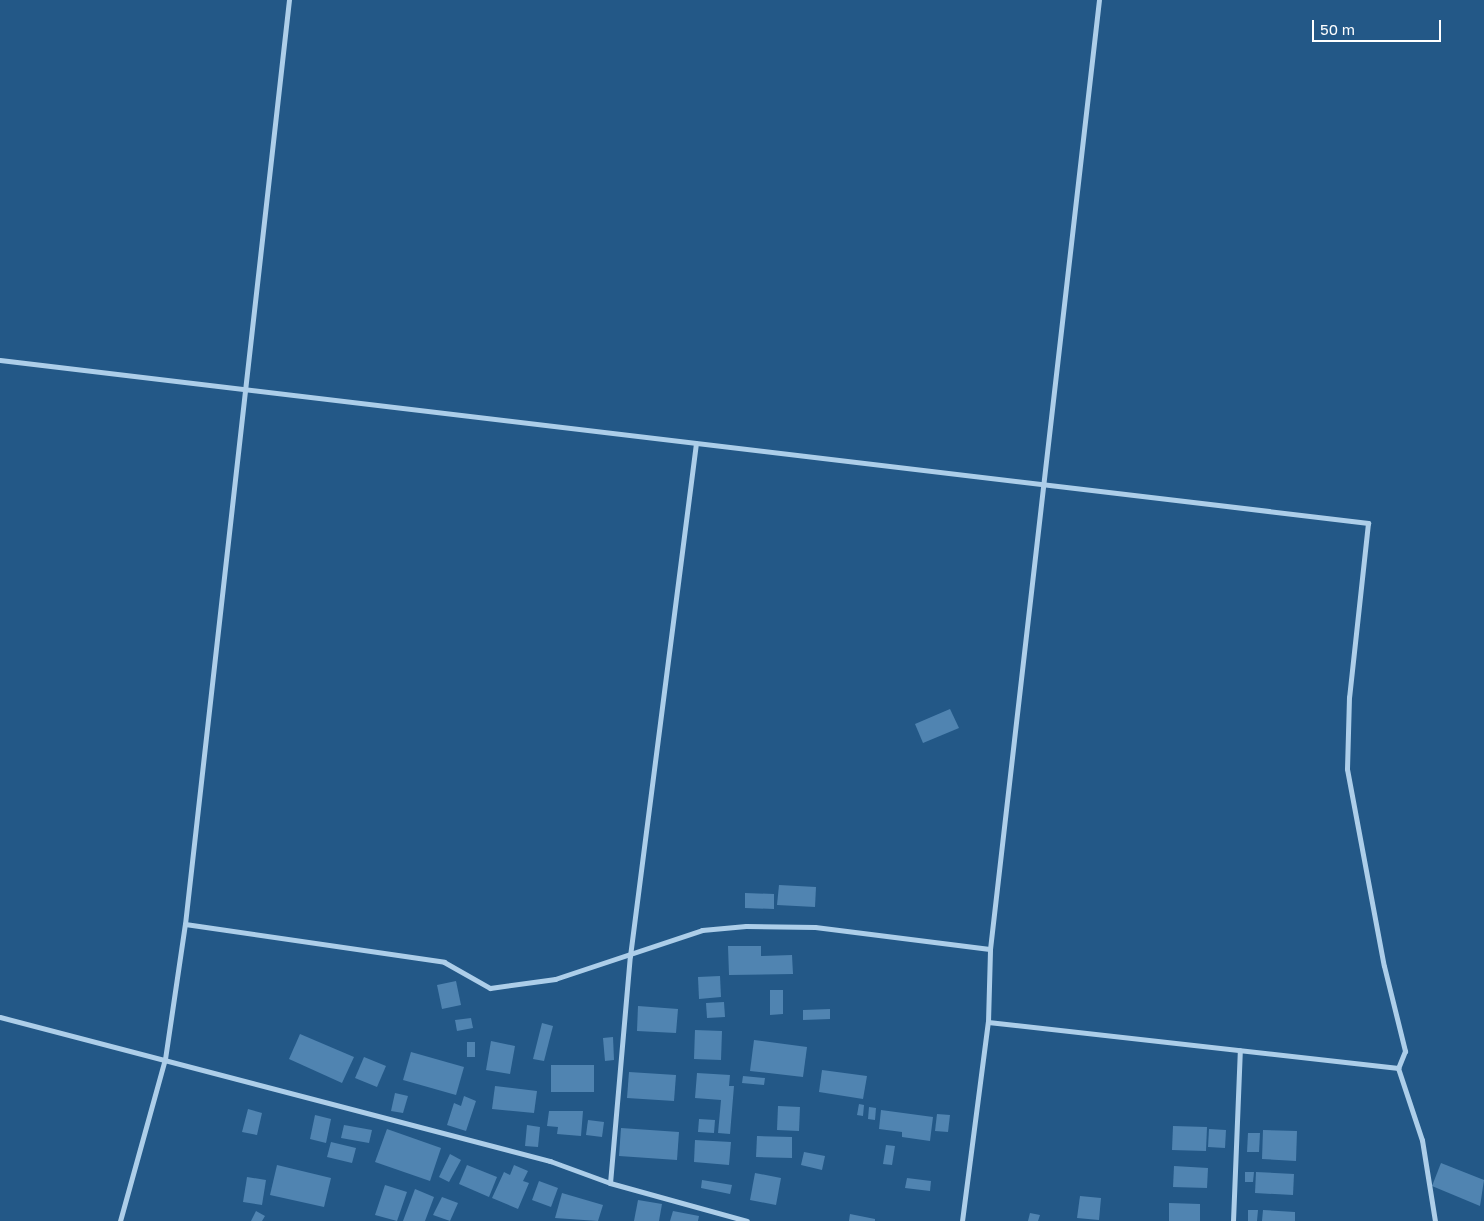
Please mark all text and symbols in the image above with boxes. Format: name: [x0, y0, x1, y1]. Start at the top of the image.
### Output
scale bar: [1314, 10, 1443, 42]
text: 50 m: [1320, 20, 1355, 38]

